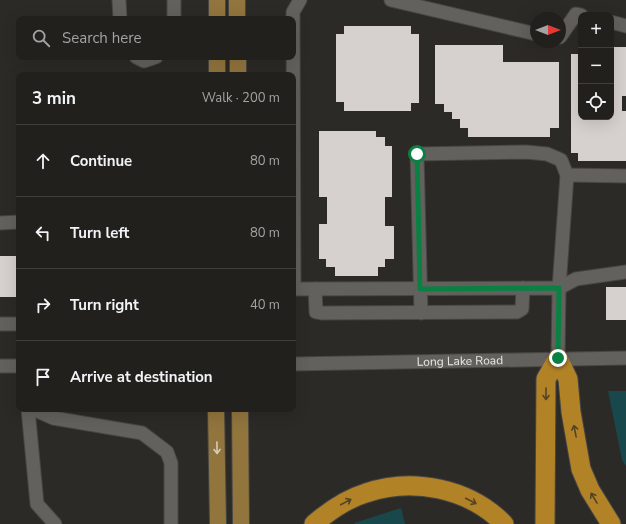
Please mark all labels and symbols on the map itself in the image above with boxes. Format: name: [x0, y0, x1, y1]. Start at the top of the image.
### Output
north arrow: [530, 12, 566, 48]
route start: [408, 145, 426, 163]
route end: [549, 349, 567, 367]
street label: Long Lake Road: [417, 352, 503, 370]
one-way arrow: [542, 387, 550, 400]
one-way arrow: [571, 425, 579, 438]
one-way arrow: [213, 441, 221, 454]
one-way arrow: [590, 492, 598, 504]
one-way arrow: [340, 497, 352, 505]
one-way arrow: [465, 497, 477, 505]

